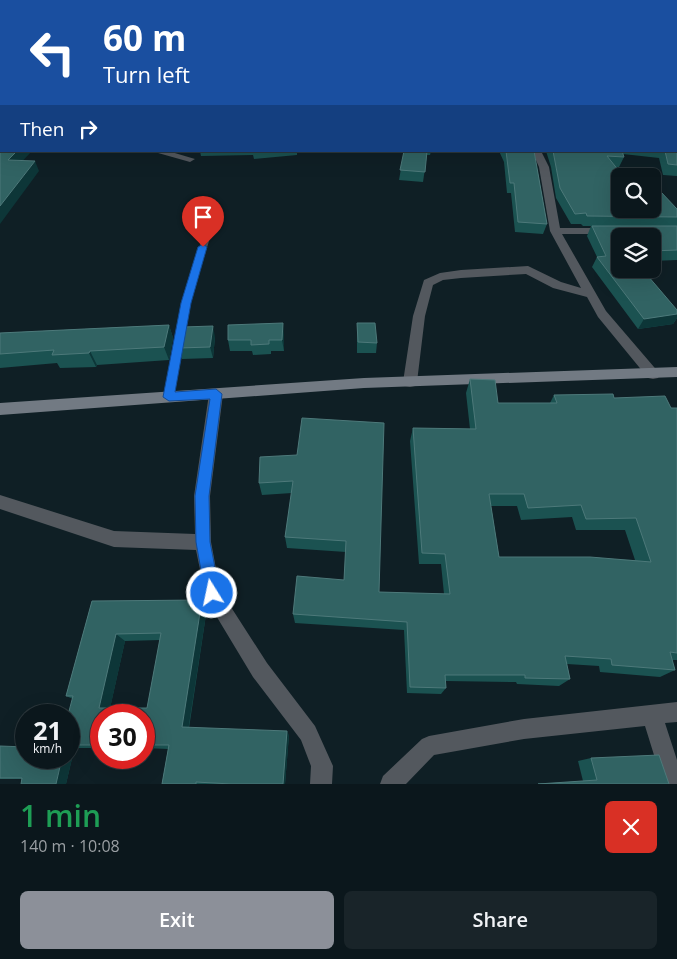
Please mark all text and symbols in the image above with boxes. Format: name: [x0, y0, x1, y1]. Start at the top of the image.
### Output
text: 60 m: [103, 14, 186, 61]
icon: left: [20, 20, 85, 85]
text: Turn left: [103, 59, 190, 89]
icon: right: [74, 115, 102, 143]
text: Then: [20, 116, 64, 142]
map controls: [611, 168, 661, 278]
button: search: [611, 168, 661, 218]
pin: [182, 196, 224, 247]
icon: arrive: [189, 203, 217, 231]
button: layers: [611, 228, 661, 278]
position arrow: [185, 566, 237, 618]
speed limit sign: 30: [90, 704, 155, 769]
text: 21: [33, 713, 62, 747]
text: km/h: [33, 740, 62, 757]
text: 1 min: [20, 795, 101, 836]
button: close: [605, 801, 657, 853]
text: 140 m · 10:08: [20, 835, 120, 857]
button: Exit: [20, 891, 334, 949]
button: Share: [344, 891, 657, 949]

